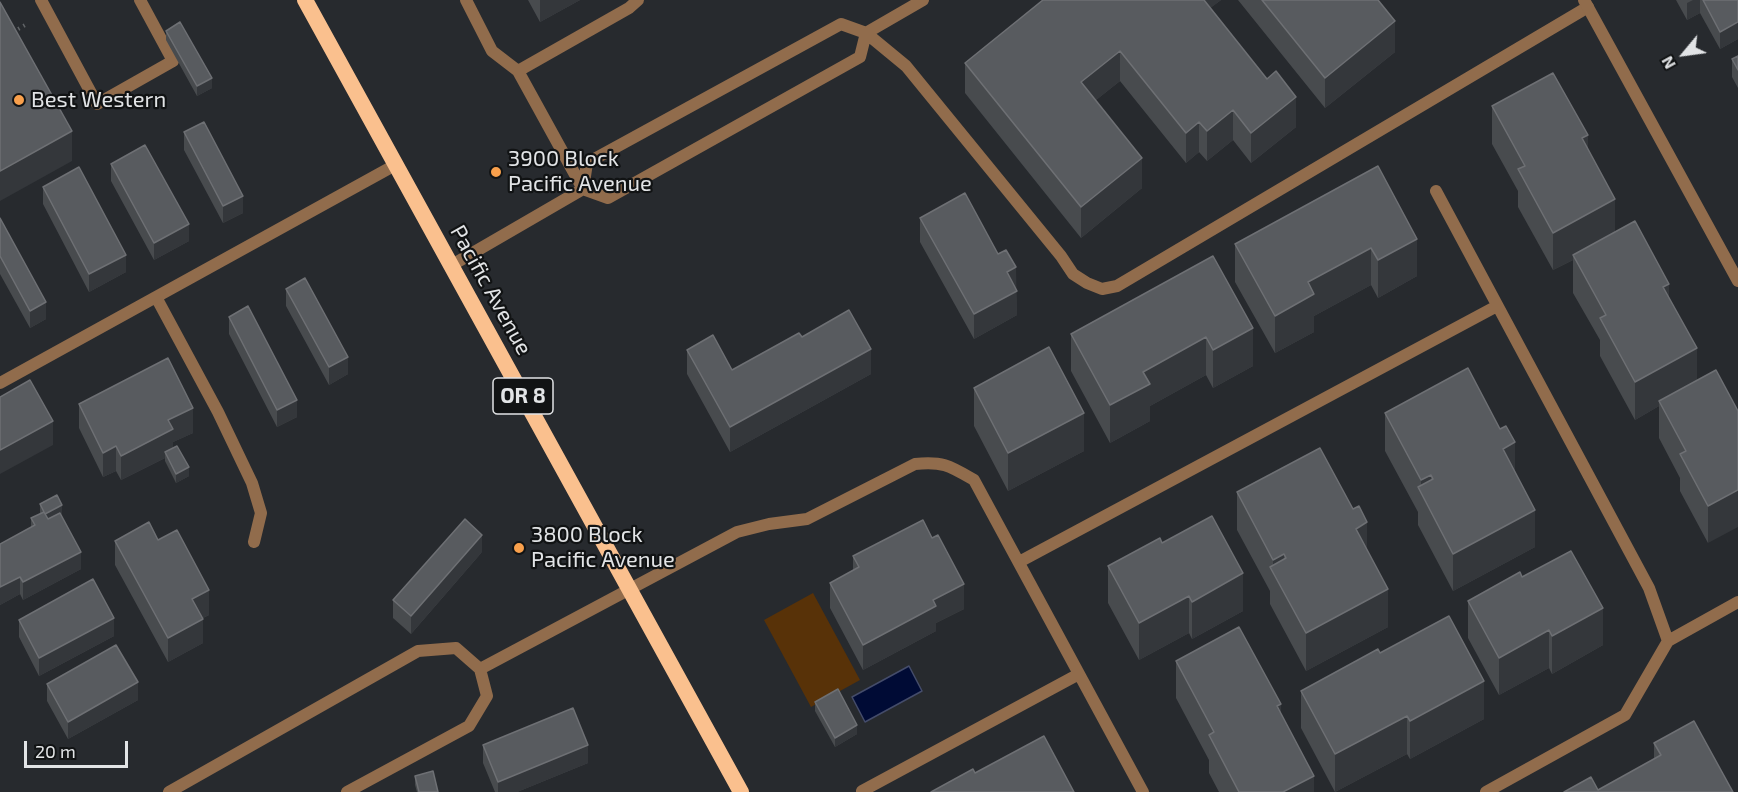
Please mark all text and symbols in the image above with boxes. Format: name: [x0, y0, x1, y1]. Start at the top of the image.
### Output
north arrow: [1654, 24, 1714, 84]
text: N: [1657, 53, 1679, 73]
place label: Best Western: [31, 87, 166, 113]
marker: Best Western: [12, 93, 26, 107]
place label: 3900 Block Pacific Avenue: [508, 146, 652, 198]
marker: 3900 Block Pacific Avenue: [489, 165, 503, 179]
street label: Pacific Avenue: [445, 221, 537, 359]
road number: OR 8: [493, 378, 553, 414]
place label: 3800 Block Pacific Avenue: [531, 522, 675, 574]
marker: 3800 Block Pacific Avenue: [512, 541, 526, 555]
scale bar: [27, 729, 130, 767]
text: 20 m: [35, 740, 76, 762]

